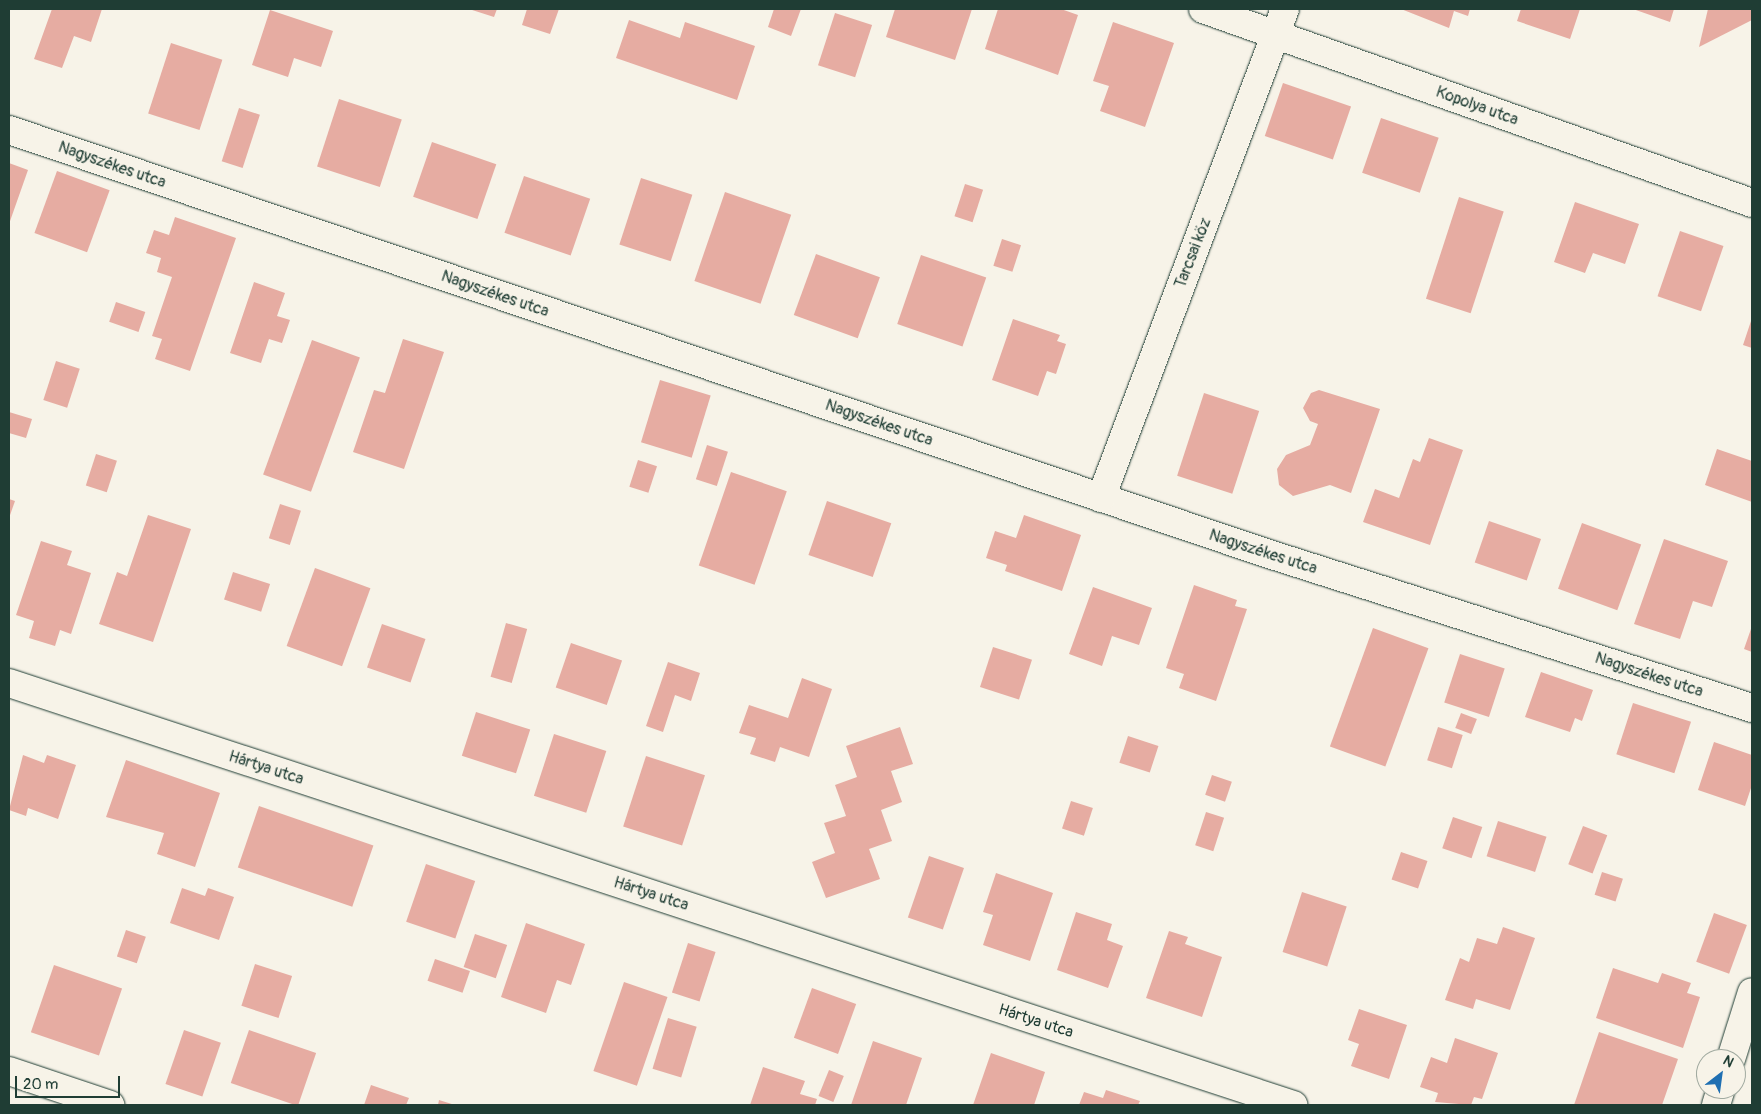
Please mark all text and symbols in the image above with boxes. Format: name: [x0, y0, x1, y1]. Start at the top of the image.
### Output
street label: Kopolya utca: [1433, 82, 1521, 130]
street label: Nagyszékes utca: [56, 138, 168, 192]
street label: Tarcsai köz: [1171, 215, 1215, 291]
street label: Nagyszékes utca: [439, 267, 551, 321]
street label: Nagyszékes utca: [823, 396, 935, 450]
street label: Nagyszékes utca: [1207, 526, 1319, 578]
street label: Nagyszékes utca: [1593, 649, 1705, 701]
street label: Hártya utca: [226, 747, 306, 789]
street label: Hártya utca: [611, 873, 691, 915]
street label: Hártya utca: [996, 1000, 1076, 1042]
north arrow: [1696, 1049, 1746, 1099]
text: N: [1720, 1052, 1737, 1071]
scale bar: [18, 1066, 122, 1098]
text: 20 m: [23, 1075, 58, 1094]

